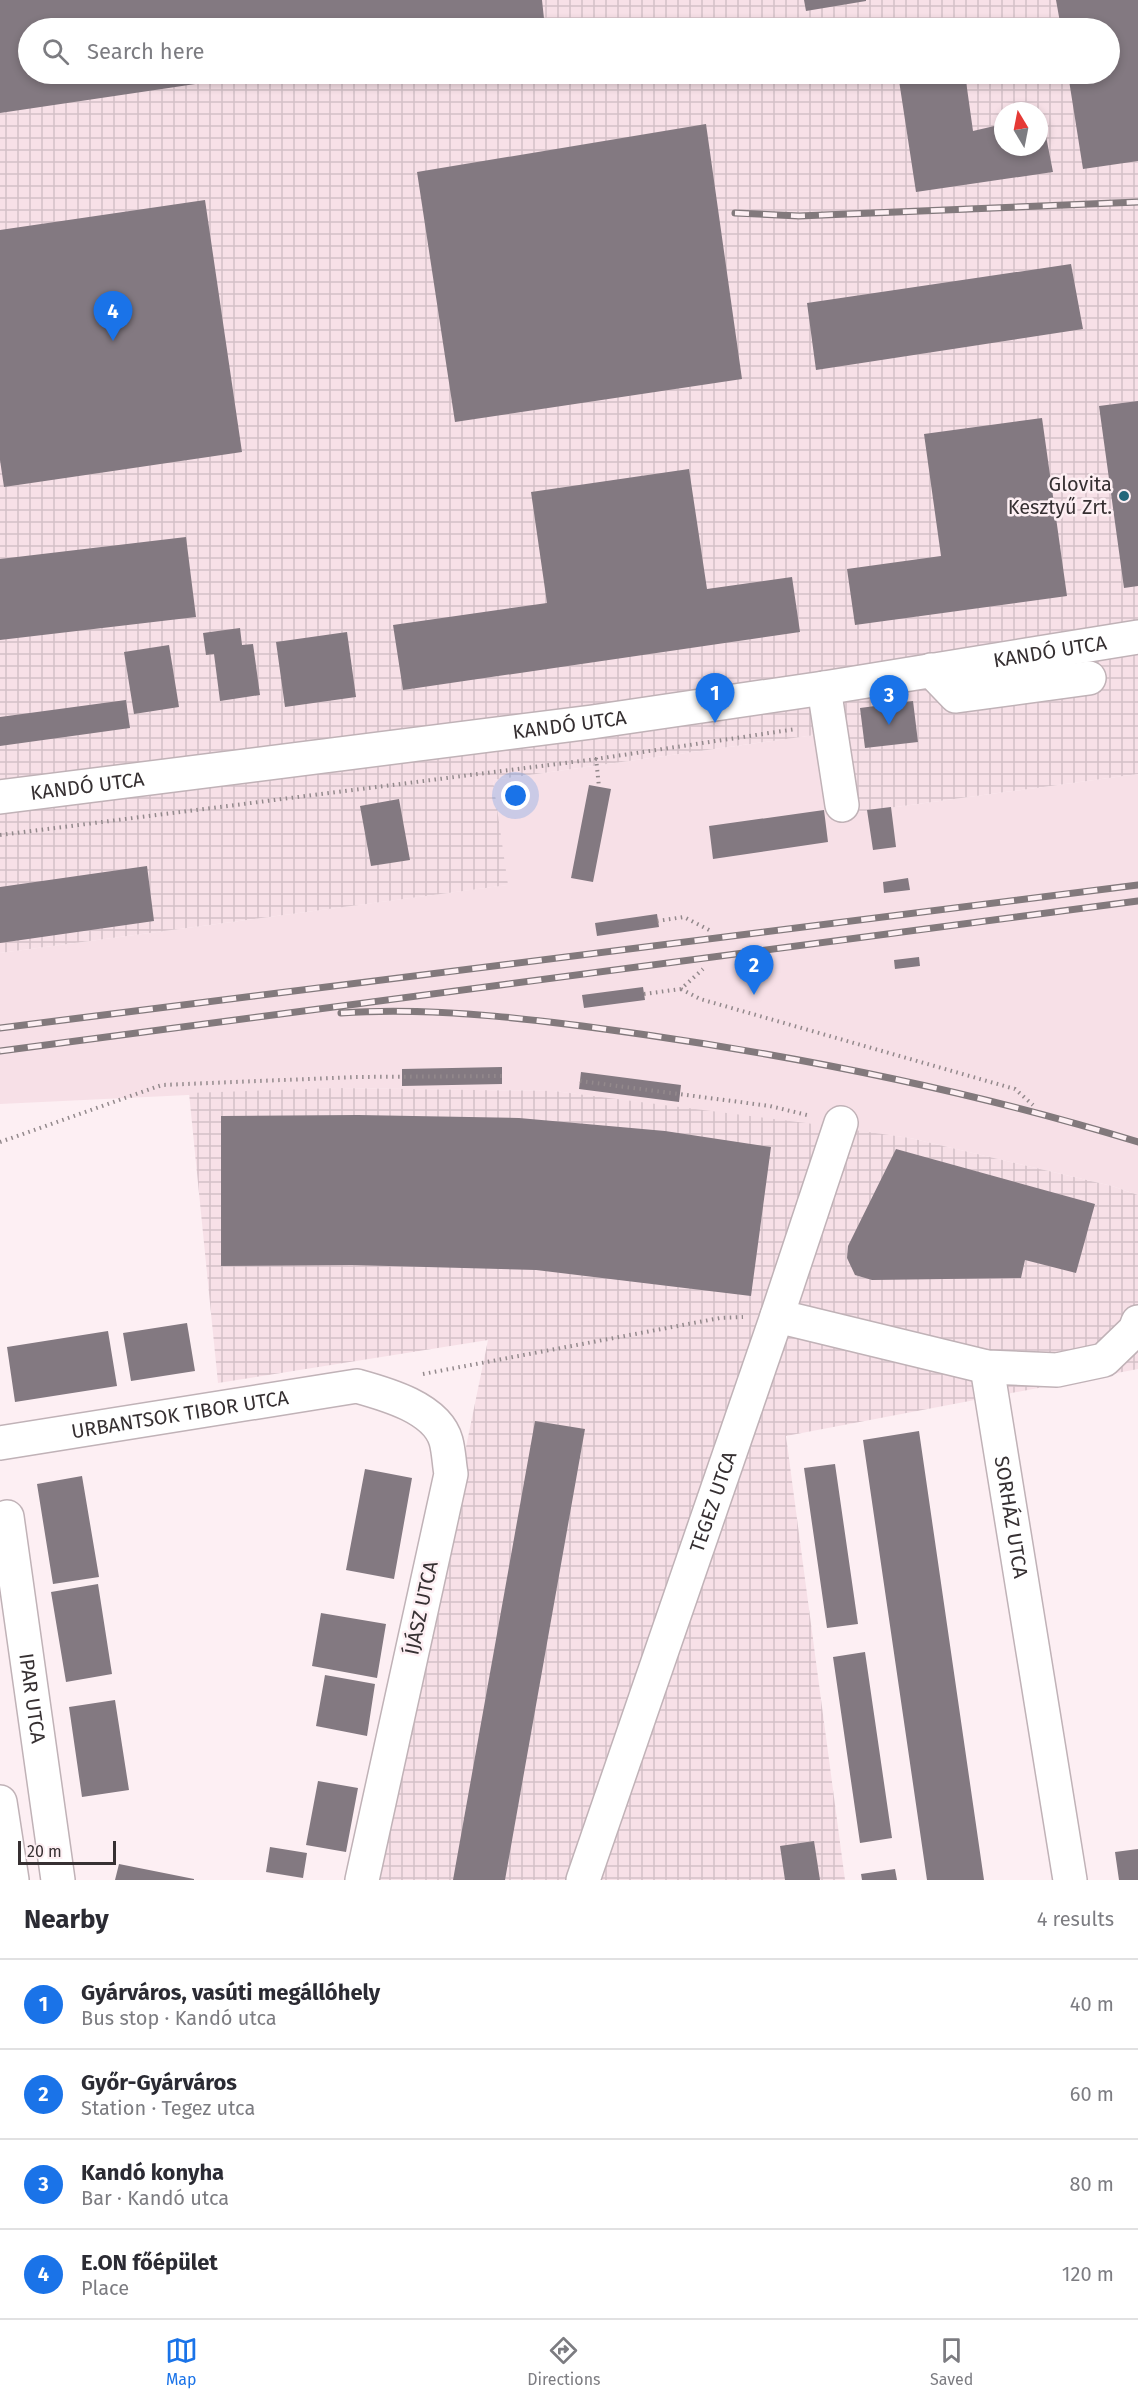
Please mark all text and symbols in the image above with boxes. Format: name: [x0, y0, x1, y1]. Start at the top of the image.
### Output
search box: [18, 18, 1120, 84]
icon: search: [39, 35, 72, 68]
text: Search here: [87, 38, 205, 65]
north arrow: [994, 102, 1048, 156]
pin: 4: [94, 292, 132, 341]
place label: Glovita Kesztyű Zrt.: [1008, 472, 1112, 519]
marker: Glovita Kesztyű Zrt.: [1117, 489, 1131, 503]
street label: KANDÓ UTCA: [991, 630, 1109, 672]
pin: 1: [696, 674, 734, 723]
pin: 3: [870, 676, 908, 725]
street label: KANDÓ UTCA: [511, 705, 628, 744]
street label: KANDÓ UTCA: [29, 767, 146, 805]
your location: [501, 781, 530, 810]
pin: 2: [734, 946, 774, 995]
street label: URBANTSOK TIBOR UTCA: [69, 1385, 291, 1443]
street label: TEGEZ UTCA: [685, 1448, 742, 1555]
street label: SORHÁZ UTCA: [990, 1454, 1033, 1580]
street label: ÍJÁSZ UTCA: [399, 1558, 443, 1657]
street label: IPAR UTCA: [14, 1652, 51, 1745]
scale bar: [18, 1838, 116, 1866]
text: 20 m: [27, 1842, 62, 1861]
text: Nearby: [24, 1904, 109, 1935]
text: 4 results: [1037, 1907, 1114, 1931]
text: Gyárváros, vasúti megállóhely: [81, 1979, 380, 2006]
text: 1: [39, 1992, 48, 2016]
text: 40 m: [1070, 1992, 1114, 2016]
text: Bus stop · Kandó utca: [81, 2006, 277, 2030]
text: Győr-Gyárváros: [81, 2069, 237, 2096]
text: 2: [38, 2082, 49, 2106]
text: 60 m: [1070, 2082, 1114, 2106]
text: Station · Tegez utca: [81, 2096, 255, 2120]
text: Kandó konyha: [81, 2159, 224, 2186]
text: 3: [38, 2172, 49, 2196]
text: 80 m: [1069, 2172, 1114, 2196]
text: Bar · Kandó utca: [81, 2186, 229, 2210]
text: E.ON főépület: [81, 2249, 218, 2276]
text: 4: [38, 2262, 49, 2286]
text: 120 m: [1062, 2262, 1114, 2286]
text: Place: [81, 2276, 129, 2300]
tab: Map: [165, 2334, 198, 2389]
tab: Directions: [527, 2334, 601, 2389]
tab: Saved: [930, 2334, 973, 2389]

